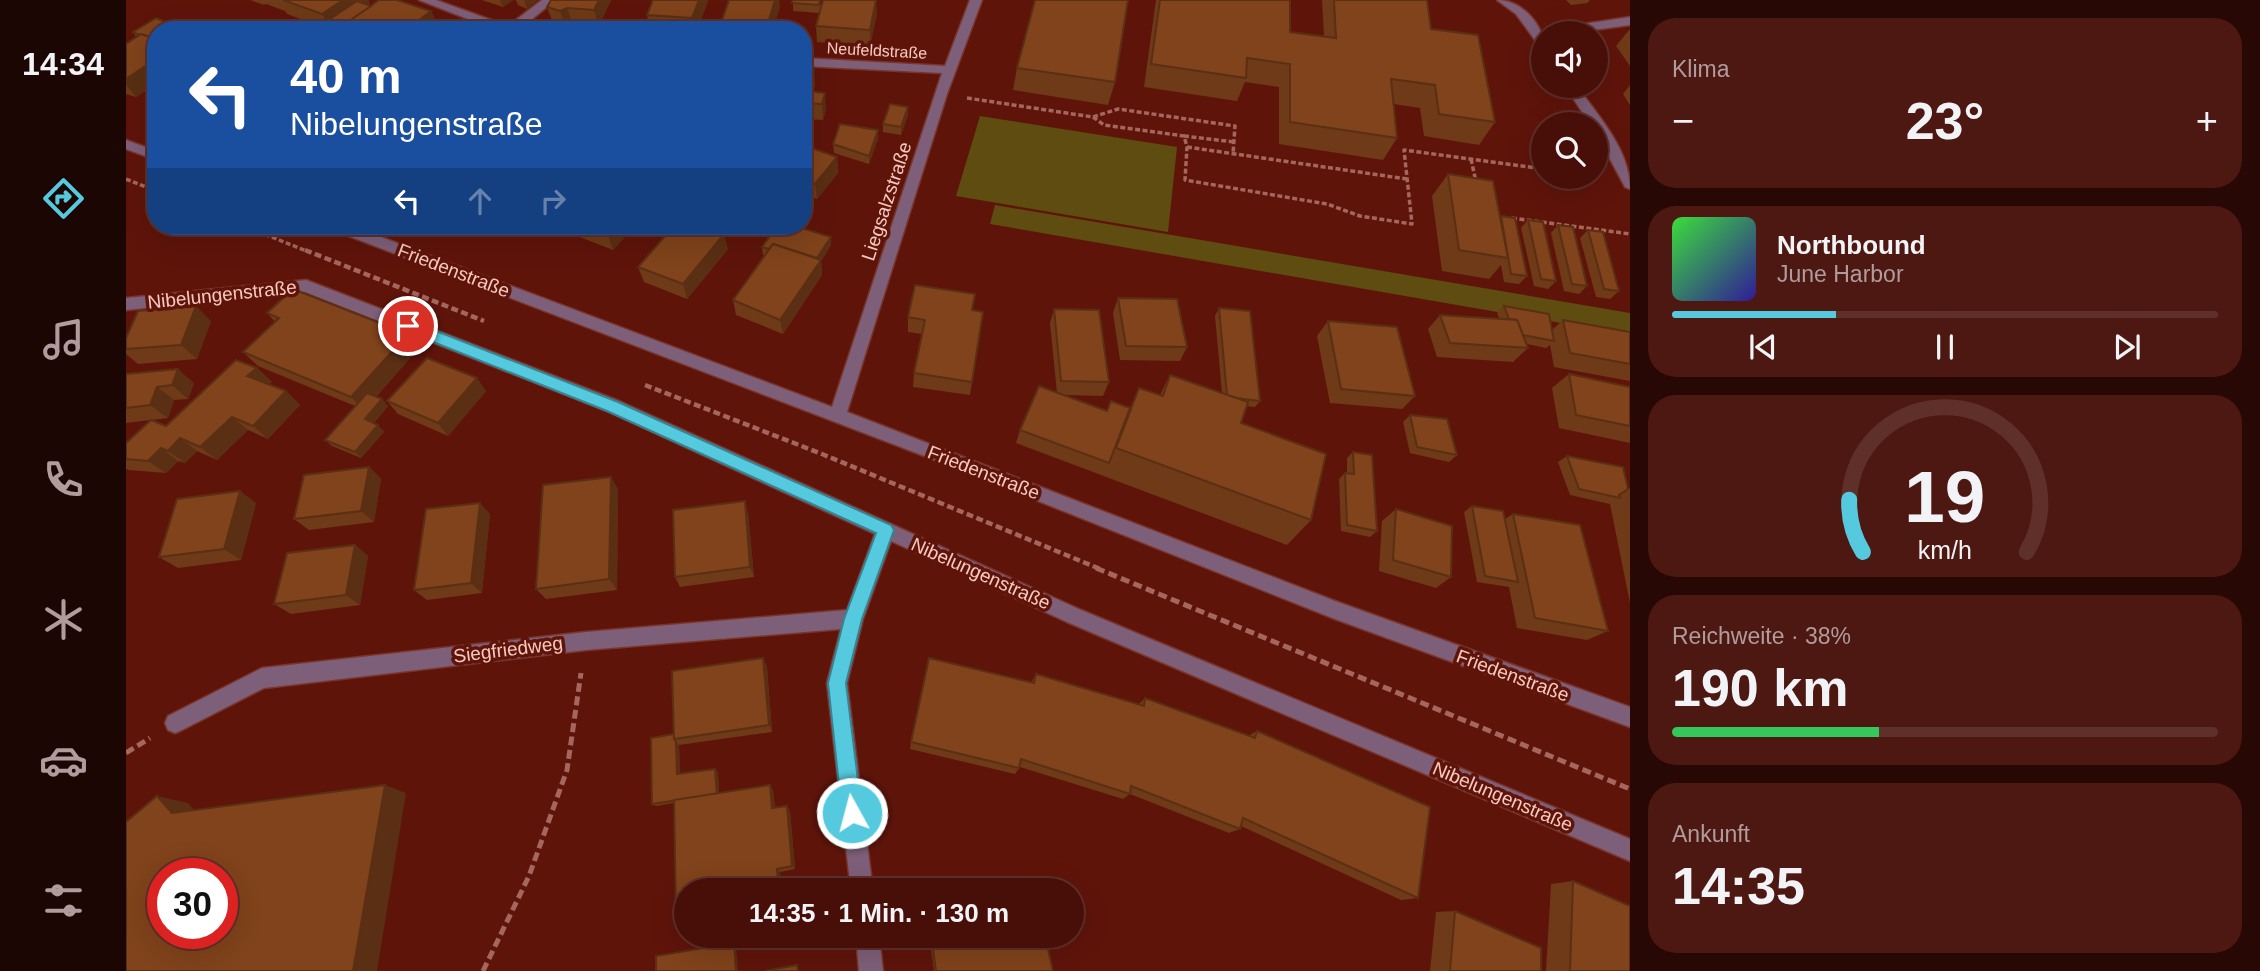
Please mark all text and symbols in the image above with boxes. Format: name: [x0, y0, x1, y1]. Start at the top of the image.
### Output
map controls: [1531, 21, 1608, 189]
button: sound: [1531, 21, 1608, 98]
street label: Neufeldstraße: [826, 39, 928, 62]
text: 14:34: [22, 46, 104, 82]
icon: left: [175, 49, 266, 140]
text: 40 m: [290, 49, 402, 103]
text: Klima: [1672, 56, 1730, 82]
text: 23°: [1906, 92, 1984, 150]
text: −: [1672, 100, 1694, 142]
text: +: [2196, 100, 2218, 142]
text: Nibelungenstraße: [290, 106, 543, 142]
button: search: [1531, 112, 1608, 189]
street label: Liegsalzstraße: [857, 139, 916, 263]
icon: directions: [39, 174, 88, 223]
icon: left: [388, 182, 426, 220]
icon: ahead: [461, 182, 499, 220]
icon: right: [534, 182, 572, 220]
text: Northbound: [1777, 230, 1926, 260]
street label: Friedenstraße: [395, 239, 513, 301]
text: June Harbor: [1777, 261, 1904, 287]
street label: Nibelungenstraße: [146, 276, 298, 313]
pin: [378, 296, 438, 356]
icon: arrive: [389, 307, 427, 345]
icon: music: [39, 315, 88, 364]
icon: previous: [1744, 328, 1782, 366]
icon: pause: [1926, 328, 1964, 366]
icon: next: [2108, 328, 2146, 366]
street label: Friedenstraße: [925, 441, 1043, 503]
icon: phone: [39, 455, 88, 504]
text: 19: [1905, 456, 1985, 537]
street label: Nibelungenstraße: [908, 533, 1054, 614]
text: km/h: [1918, 535, 1972, 563]
icon: climate: [39, 595, 88, 644]
text: Reichweite · 38%: [1672, 623, 1851, 649]
street label: Siegfriedweg: [452, 632, 564, 667]
street label: Friedenstraße: [1454, 645, 1572, 706]
text: 190 km: [1672, 659, 1848, 717]
icon: car: [39, 736, 88, 785]
street label: Nibelungenstraße: [1430, 757, 1576, 835]
position arrow: [815, 776, 889, 850]
text: Ankunft: [1672, 821, 1750, 847]
text: 14:35: [1672, 857, 1805, 915]
speed limit sign: 30: [147, 858, 238, 949]
icon: filters: [39, 876, 88, 925]
text: 14:35 · 1 Min. · 130 m: [749, 898, 1009, 928]

